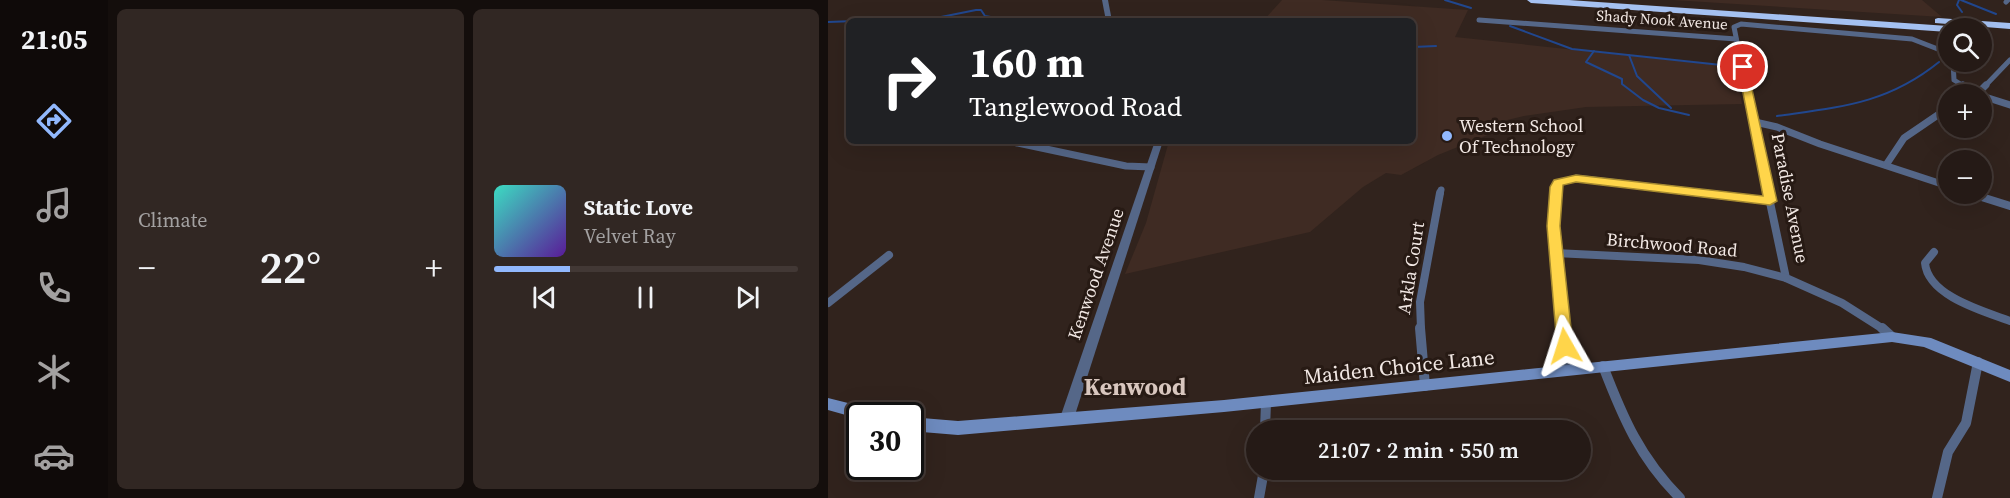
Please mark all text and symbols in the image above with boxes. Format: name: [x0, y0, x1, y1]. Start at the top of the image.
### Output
street label: Shady Nook Avenue: [1596, 4, 1729, 35]
map controls: [1938, 18, 1992, 204]
button: search: [1938, 18, 1992, 72]
text: 21:05: [21, 21, 87, 58]
text: 160 m: [969, 33, 1084, 91]
pin: [1717, 41, 1768, 92]
icon: right: [870, 42, 948, 120]
icon: arrive: [1726, 50, 1759, 83]
button: +: [1938, 84, 1992, 138]
text: Tanglewood Road: [969, 88, 1182, 125]
icon: directions: [33, 100, 75, 142]
place label: Western School Of Technology: [1459, 113, 1583, 159]
marker: Western School Of Technology: [1440, 129, 1454, 143]
street label: Paradise Avenue: [1766, 131, 1815, 265]
button: −: [1938, 150, 1992, 204]
icon: music: [33, 184, 75, 226]
text: Static Love: [584, 192, 693, 222]
street label: Kenwood Avenue: [1061, 205, 1130, 343]
text: Climate: [138, 206, 207, 234]
street label: Arkla Court: [1391, 220, 1430, 316]
text: Velvet Ray: [584, 222, 676, 250]
street label: Birchwood Road: [1606, 226, 1739, 263]
text: 22°: [259, 236, 321, 298]
text: −: [138, 245, 156, 290]
text: +: [425, 245, 443, 290]
icon: phone: [33, 267, 75, 309]
icon: previous: [528, 281, 561, 314]
icon: pause: [629, 281, 662, 314]
icon: next: [731, 281, 764, 314]
position arrow: [1533, 314, 1597, 378]
street label: Maiden Choice Lane: [1302, 342, 1496, 391]
icon: climate: [33, 351, 75, 393]
district label: Kenwood: [1084, 370, 1186, 403]
speed limit sign: 30: [846, 402, 924, 480]
icon: car: [33, 435, 75, 477]
text: 21:07 · 2 min · 550 m: [1318, 435, 1519, 465]

